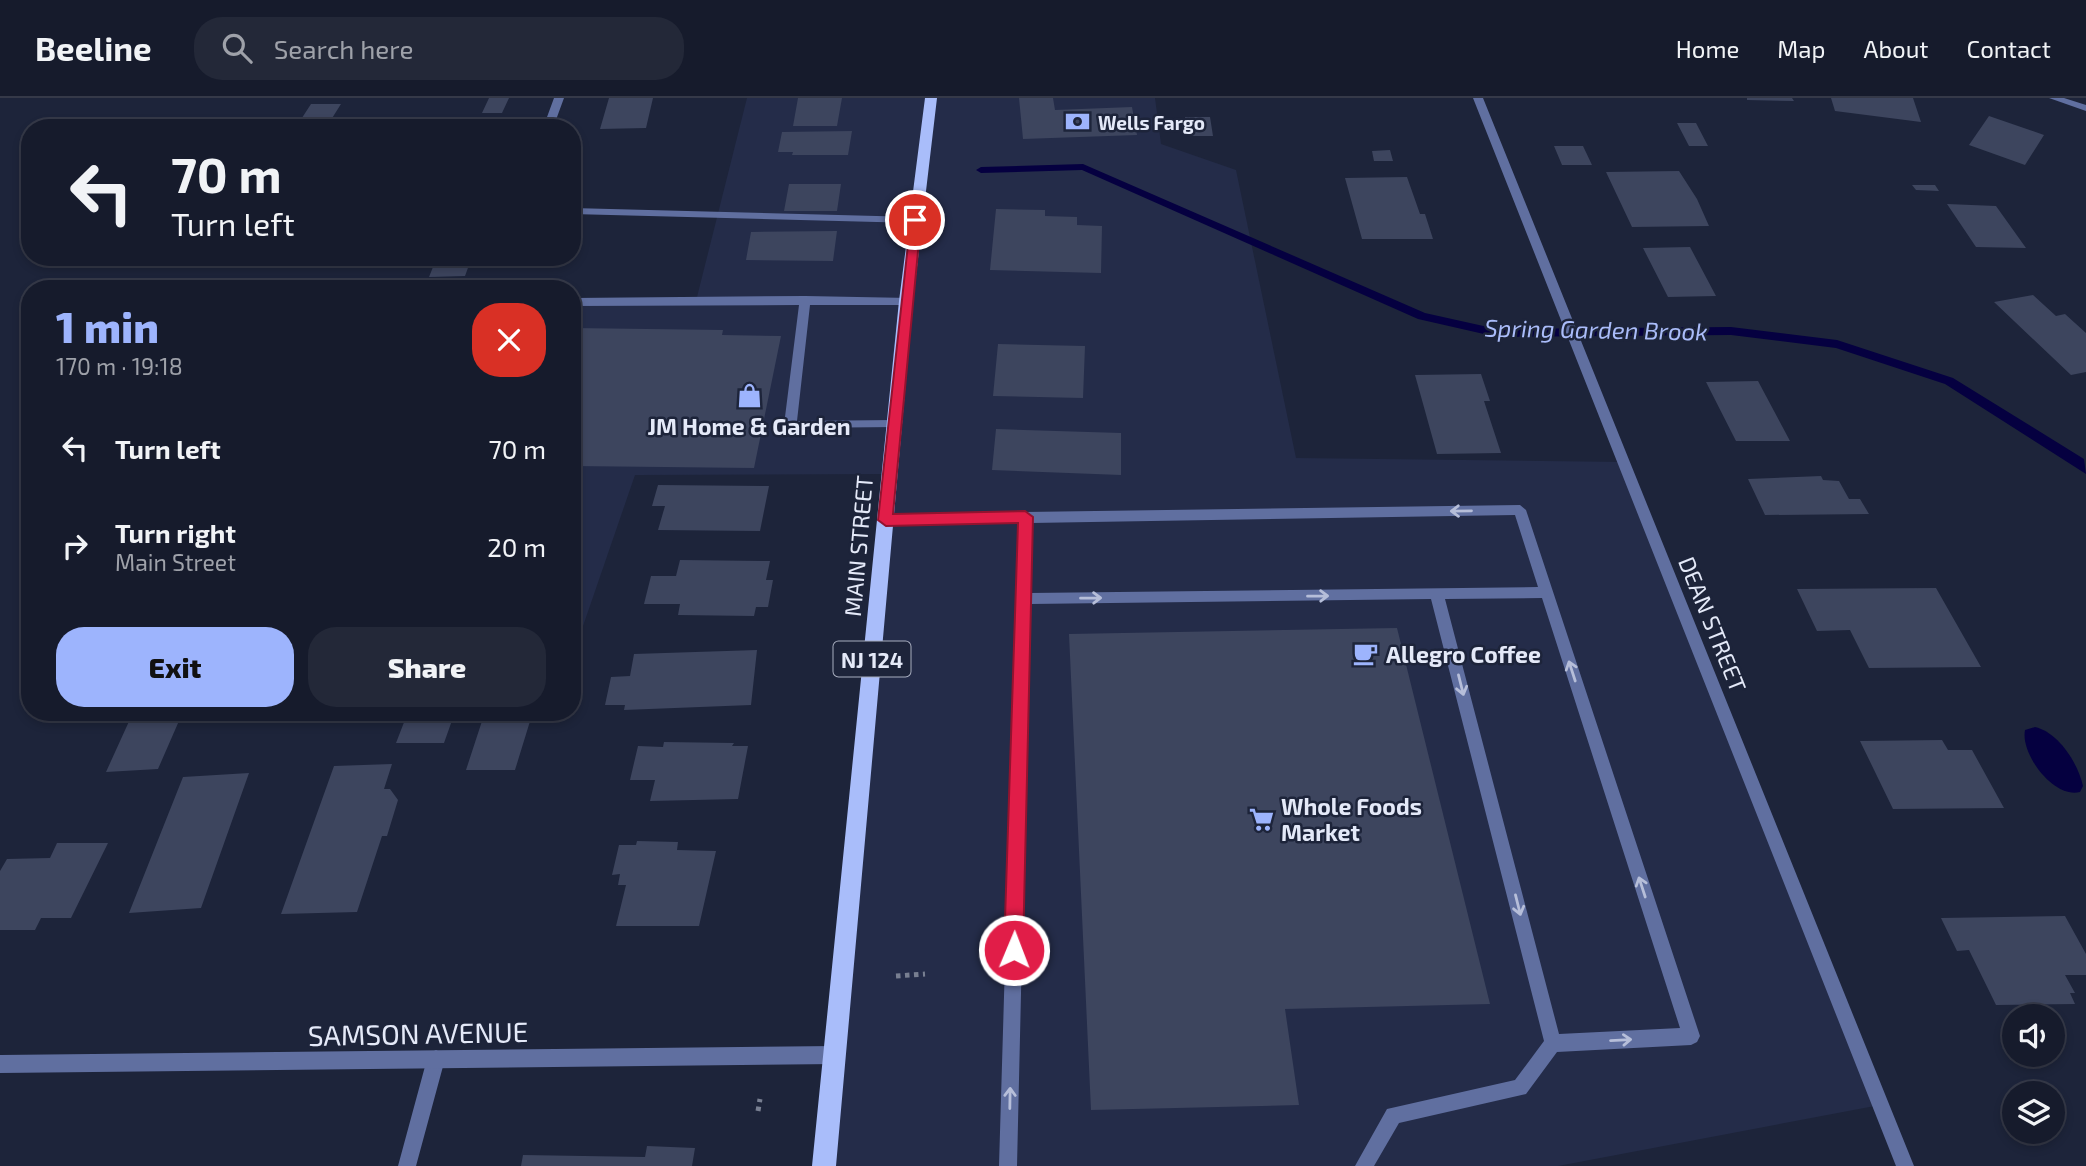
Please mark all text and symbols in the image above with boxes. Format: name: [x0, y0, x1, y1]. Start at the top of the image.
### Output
search box: [194, 17, 684, 80]
text: Beeline: [35, 28, 152, 68]
icon: search: [218, 29, 256, 67]
text: Search here: [274, 33, 413, 64]
text: Home: [1676, 34, 1739, 63]
text: Map: [1777, 34, 1825, 63]
text: About: [1863, 34, 1929, 63]
text: Contact: [1967, 34, 2051, 63]
bank icon: Wells Fargo: [1064, 108, 1092, 136]
place label: Wells Fargo: [1098, 111, 1205, 134]
text: 70 m: [171, 144, 282, 203]
icon: left: [56, 147, 147, 238]
pin: [885, 190, 945, 250]
icon: arrive: [896, 201, 934, 239]
text: Turn left: [171, 204, 295, 242]
text: 1 min: [56, 301, 159, 351]
button: close: [472, 303, 546, 377]
water label: Spring Garden Brook: [1484, 313, 1708, 345]
text: 170 m · 19:18: [56, 352, 183, 380]
shop icon: JM Home & Garden: [735, 382, 763, 410]
place label: JM Home & Garden: [647, 412, 851, 440]
icon: left: [56, 429, 94, 467]
text: Turn left: [115, 433, 221, 464]
text: 70 m: [488, 433, 546, 464]
street label: MAIN STREET: [838, 474, 878, 618]
one-way arrow: [1450, 504, 1473, 518]
text: Turn right: [115, 517, 236, 548]
icon: right: [56, 527, 94, 565]
text: 20 m: [487, 531, 546, 562]
text: Main Street: [115, 548, 236, 576]
street label: DEAN STREET: [1673, 552, 1753, 696]
one-way arrow: [1306, 589, 1329, 603]
one-way arrow: [1079, 592, 1102, 605]
button: Exit: [56, 627, 294, 707]
button: Share: [308, 627, 546, 707]
cafe icon: Allegro Coffee: [1352, 640, 1380, 668]
place label: Allegro Coffee: [1386, 640, 1541, 668]
road number: NJ 124: [834, 642, 910, 676]
one-way arrow: [1564, 660, 1577, 682]
one-way arrow: [1455, 673, 1468, 696]
place label: Whole Foods Market: [1281, 792, 1422, 846]
supermarket icon: Whole Foods Market: [1247, 805, 1275, 833]
one-way arrow: [1635, 876, 1648, 898]
one-way arrow: [1512, 893, 1525, 916]
position arrow: [977, 913, 1051, 987]
map controls: [2002, 1004, 2065, 1144]
button: sound: [2002, 1004, 2065, 1067]
street label: SAMSON AVENUE: [307, 1014, 529, 1052]
one-way arrow: [1610, 1033, 1633, 1046]
button: layers: [2002, 1081, 2065, 1144]
one-way arrow: [1003, 1087, 1017, 1110]

